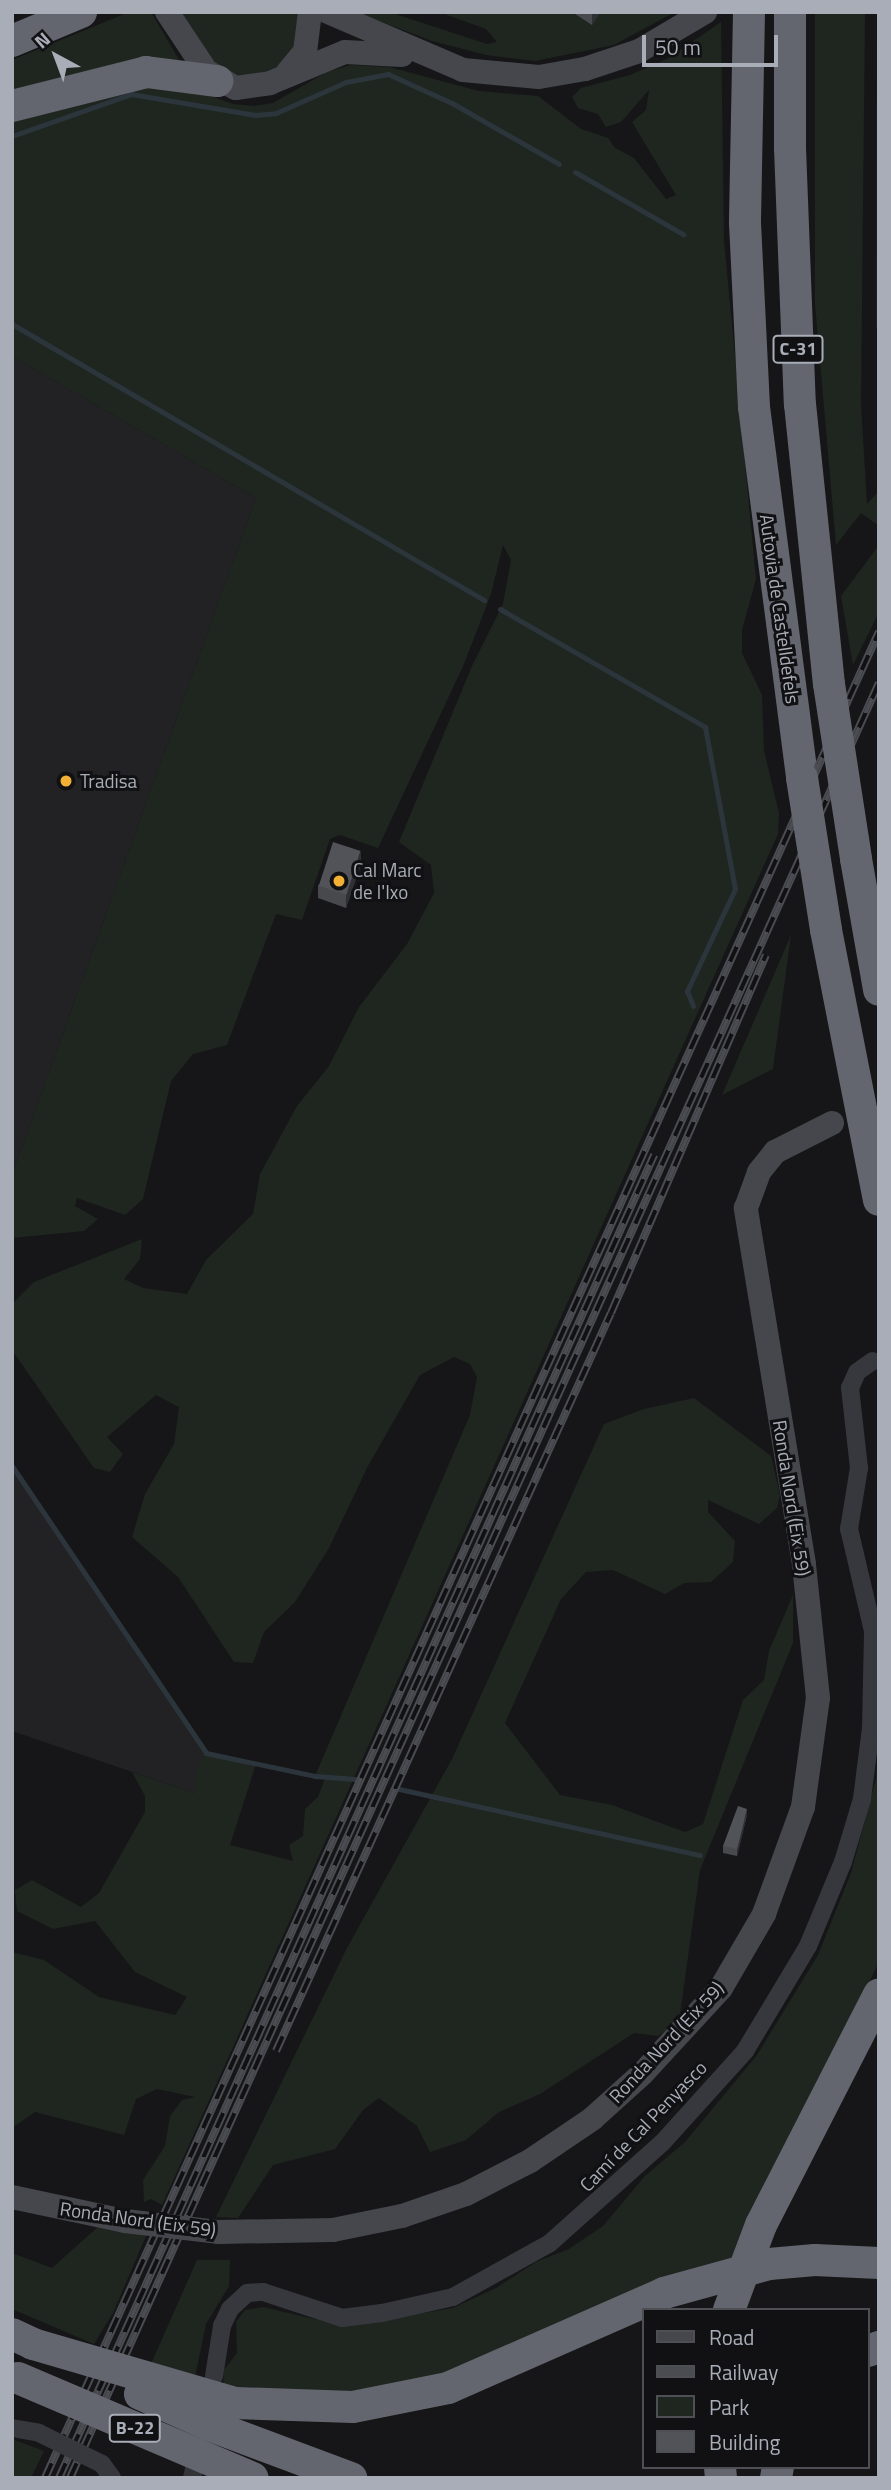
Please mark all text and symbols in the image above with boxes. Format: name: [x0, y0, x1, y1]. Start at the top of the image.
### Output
north arrow: [21, 21, 91, 91]
scale bar: [646, 21, 782, 65]
text: N: [27, 25, 56, 55]
text: 50 m: [655, 31, 701, 63]
road number: C-31: [772, 334, 824, 363]
street label: Autovia de Castelldefels: [755, 513, 805, 705]
place label: Tradisa: [80, 770, 137, 792]
marker: Tradisa: [58, 773, 74, 789]
place label: Cal Marc de l'Ixo: [353, 859, 422, 903]
marker: Cal Marc de l'Ixo: [331, 873, 347, 889]
street label: Ronda Nord (Eix 59): [768, 1418, 816, 1578]
street label: Ronda Nord (Eix 59): [604, 1977, 728, 2107]
street label: Camí de Cal Penyasco: [575, 2056, 711, 2196]
street label: Ronda Nord (Eix 59): [58, 2197, 218, 2241]
legend: [642, 2308, 870, 2469]
text: Road: [709, 2321, 754, 2353]
text: Railway: [709, 2356, 778, 2388]
text: Park: [709, 2391, 749, 2423]
road number: B-22: [109, 2414, 161, 2442]
text: Building: [709, 2426, 780, 2458]

